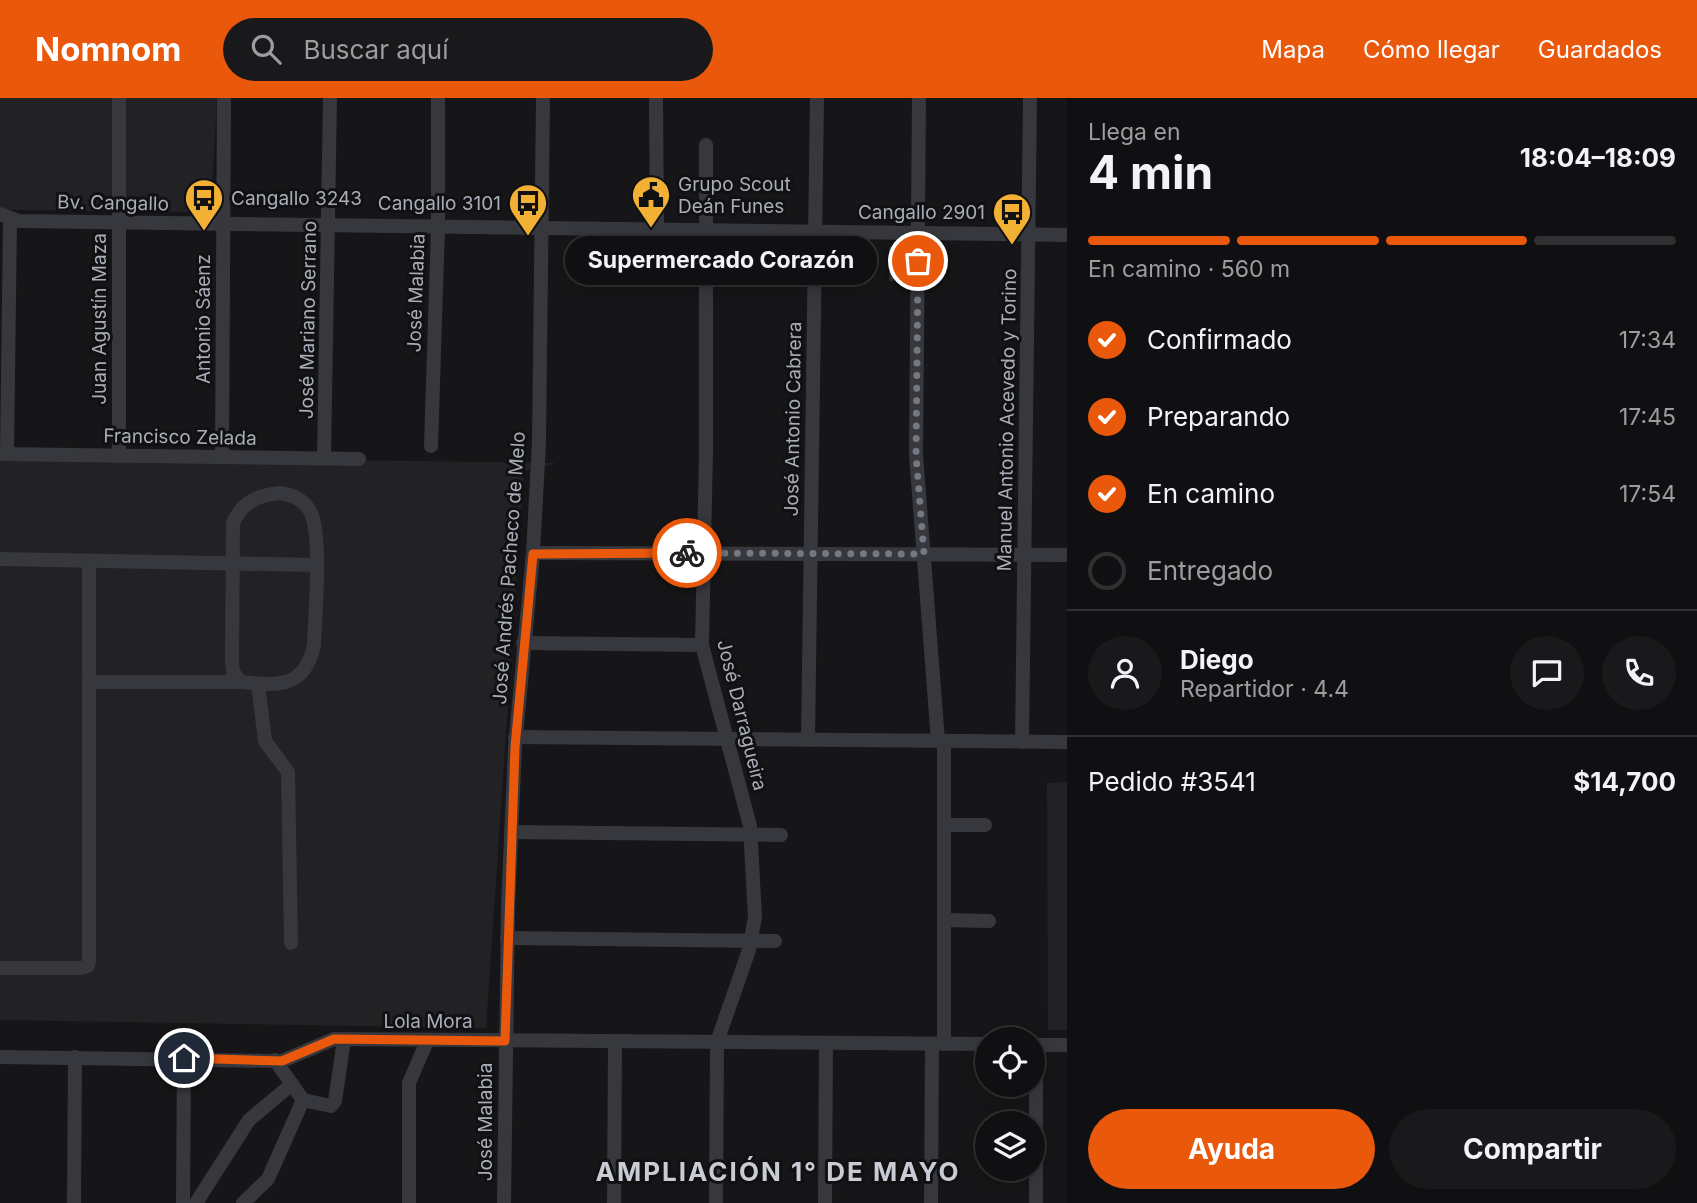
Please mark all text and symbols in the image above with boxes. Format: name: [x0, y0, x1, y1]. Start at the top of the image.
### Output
search box: [223, 18, 713, 81]
text: Nomnom: [35, 29, 181, 69]
icon: search: [247, 30, 285, 68]
text: Buscar aquí: [303, 34, 449, 65]
text: Mapa: [1261, 35, 1325, 64]
text: Cómo llegar: [1363, 35, 1500, 64]
text: Guardados: [1538, 35, 1662, 64]
text: Llega en: [1088, 118, 1180, 146]
text: 18:04–18:09: [1520, 142, 1676, 173]
text: 4 min: [1088, 144, 1213, 200]
place label: Grupo Scout Deán Funes: [678, 173, 791, 218]
public building icon: Grupo Scout Deán Funes: [630, 174, 672, 229]
bus stop icon: Cangallo 3243: [183, 177, 225, 232]
bus stop icon: Cangallo 3101: [507, 182, 549, 237]
place label: Cangallo 3243: [231, 187, 362, 210]
street label: Bv. Cangallo: [57, 191, 169, 215]
bus stop icon: Cangallo 2901: [991, 191, 1033, 246]
place label: Cangallo 3101: [378, 192, 501, 215]
place label: Cangallo 2901: [858, 201, 985, 224]
street label: José Mariano Serrano: [295, 221, 321, 419]
pin: [888, 231, 948, 291]
street label: Juan Agustín Maza: [88, 233, 111, 405]
street label: José Malabia: [402, 233, 430, 353]
callout: Supermercado Corazón: [564, 236, 876, 286]
icon: bag: [899, 242, 937, 280]
text: Supermercado Corazón: [588, 246, 854, 274]
street label: Antonio Sáenz: [192, 254, 215, 384]
text: En camino · 560 m: [1088, 255, 1290, 283]
street label: Manuel Antonio Acevedo y Torino: [993, 268, 1021, 572]
street label: José Antonio Cabrera: [780, 321, 806, 517]
icon: check: [1088, 321, 1126, 359]
text: Confirmado: [1147, 324, 1292, 355]
text: 17:34: [1619, 326, 1676, 354]
icon: check: [1088, 398, 1126, 436]
text: Preparando: [1147, 401, 1290, 432]
text: 17:45: [1619, 403, 1676, 431]
street label: Francisco Zelada: [103, 424, 257, 450]
street label: José Andrés Pacheco de Melo: [488, 431, 530, 705]
icon: check: [1088, 475, 1126, 513]
text: En camino: [1147, 478, 1275, 509]
text: 17:54: [1619, 480, 1676, 508]
courier: [652, 518, 722, 588]
icon: bike: [668, 534, 706, 572]
text: Entregado: [1147, 555, 1273, 586]
button: person: [1088, 636, 1162, 710]
button: chat: [1510, 636, 1584, 710]
button: phone: [1602, 636, 1676, 710]
street label: José Darragueira: [712, 637, 772, 793]
text: Diego: [1180, 644, 1254, 675]
text: Repartidor · 4.4: [1180, 675, 1349, 703]
text: Pedido #3541: [1088, 766, 1256, 797]
text: $14,700: [1573, 766, 1676, 797]
street label: Lola Mora: [383, 1010, 473, 1033]
map controls: [975, 1027, 1045, 1181]
button: locate: [975, 1027, 1045, 1097]
pin: [154, 1028, 214, 1088]
icon: home: [165, 1039, 203, 1077]
street label: José Malabia: [474, 1063, 497, 1181]
button: Ayuda: [1088, 1109, 1375, 1189]
button: Compartir: [1389, 1109, 1676, 1189]
button: layers: [975, 1111, 1045, 1181]
district label: AMPLIACIÓN 1° DE MAYO: [596, 1156, 960, 1187]

